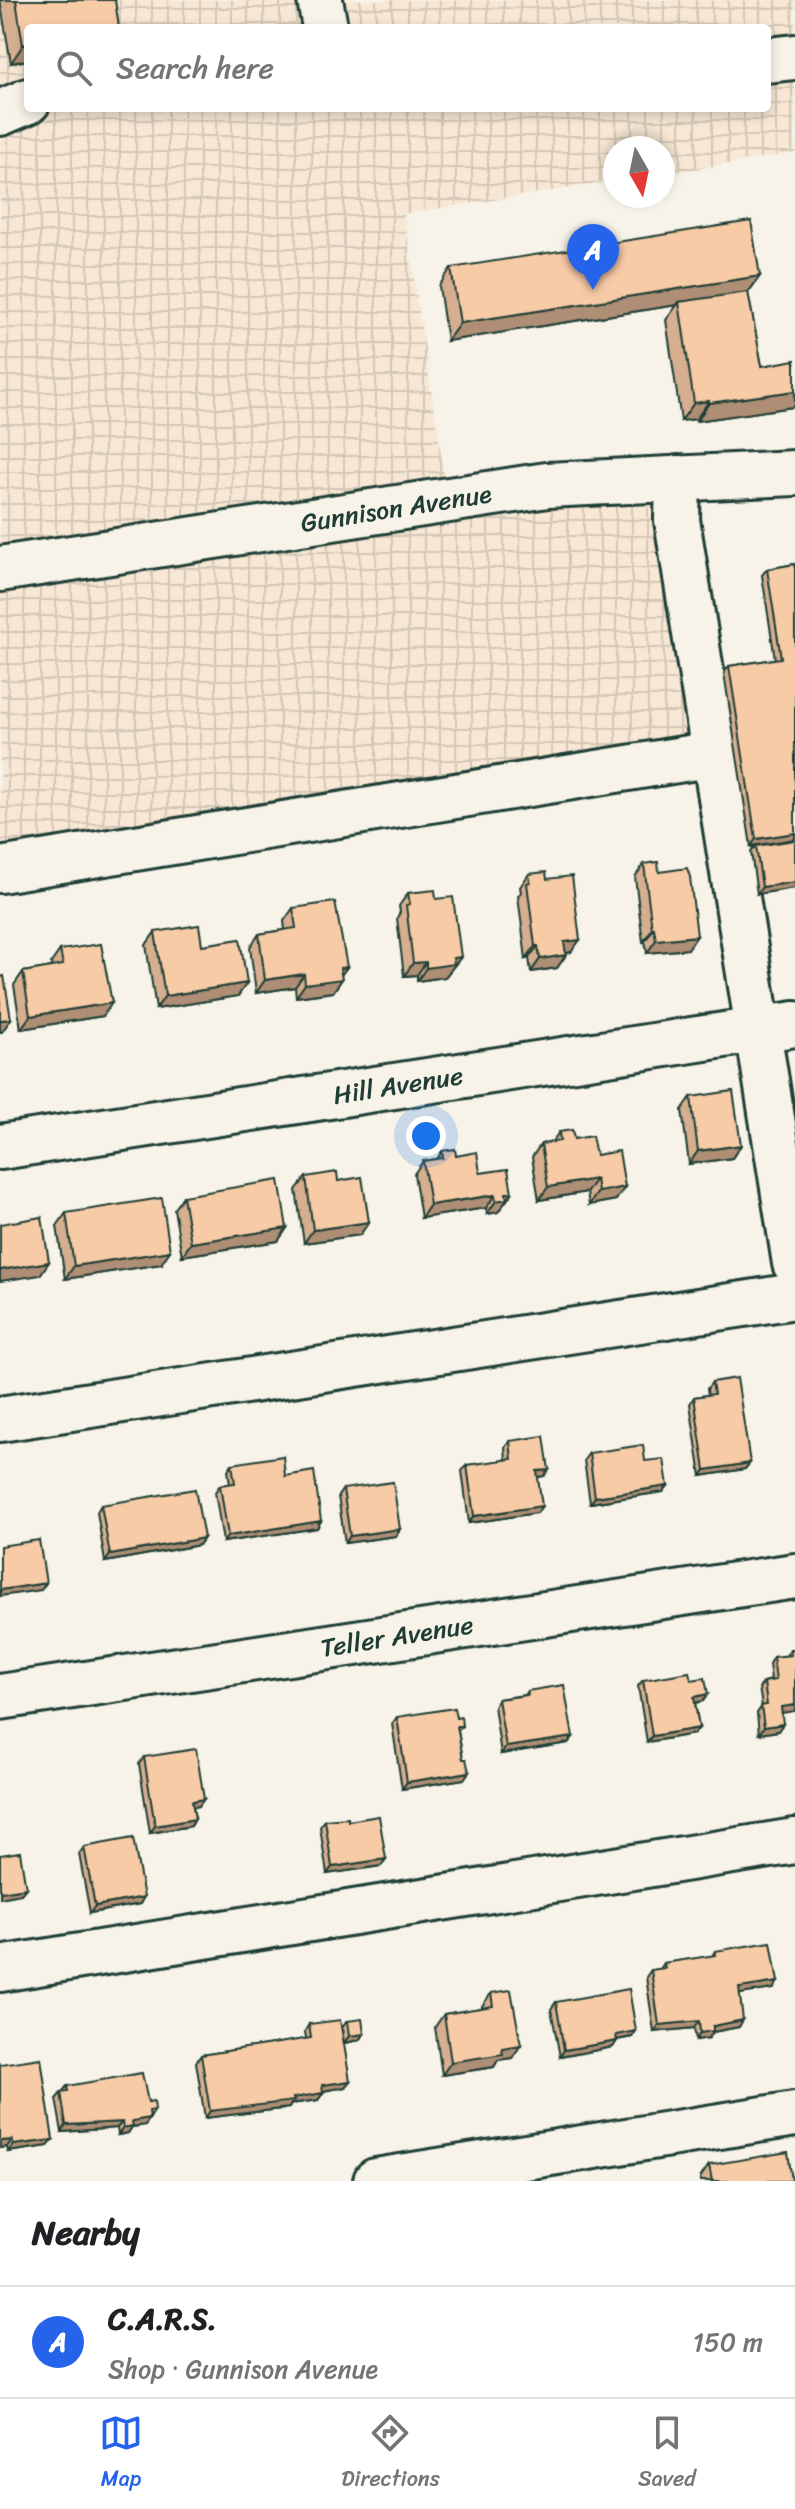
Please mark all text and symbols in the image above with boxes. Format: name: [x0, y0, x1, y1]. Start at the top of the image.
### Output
search box: [24, 24, 771, 112]
text: Search here: [116, 41, 274, 95]
icon: search: [52, 46, 96, 90]
north arrow: [603, 136, 675, 208]
pin: A: [567, 224, 619, 290]
street label: Gunnison Avenue: [297, 470, 495, 546]
street label: Hill Avenue: [330, 1052, 466, 1118]
your location: [406, 1116, 446, 1156]
street label: Teller Avenue: [317, 1601, 477, 1671]
text: Nearby: [32, 2203, 140, 2263]
text: C.A.R.S.: [108, 2292, 217, 2346]
text: A: [49, 2319, 67, 2365]
text: 150 m: [693, 2319, 763, 2365]
text: Shop · Gunnison Avenue: [108, 2346, 378, 2392]
tab: Map: [99, 2411, 143, 2498]
tab: Directions: [341, 2411, 440, 2498]
tab: Saved: [638, 2411, 696, 2498]

